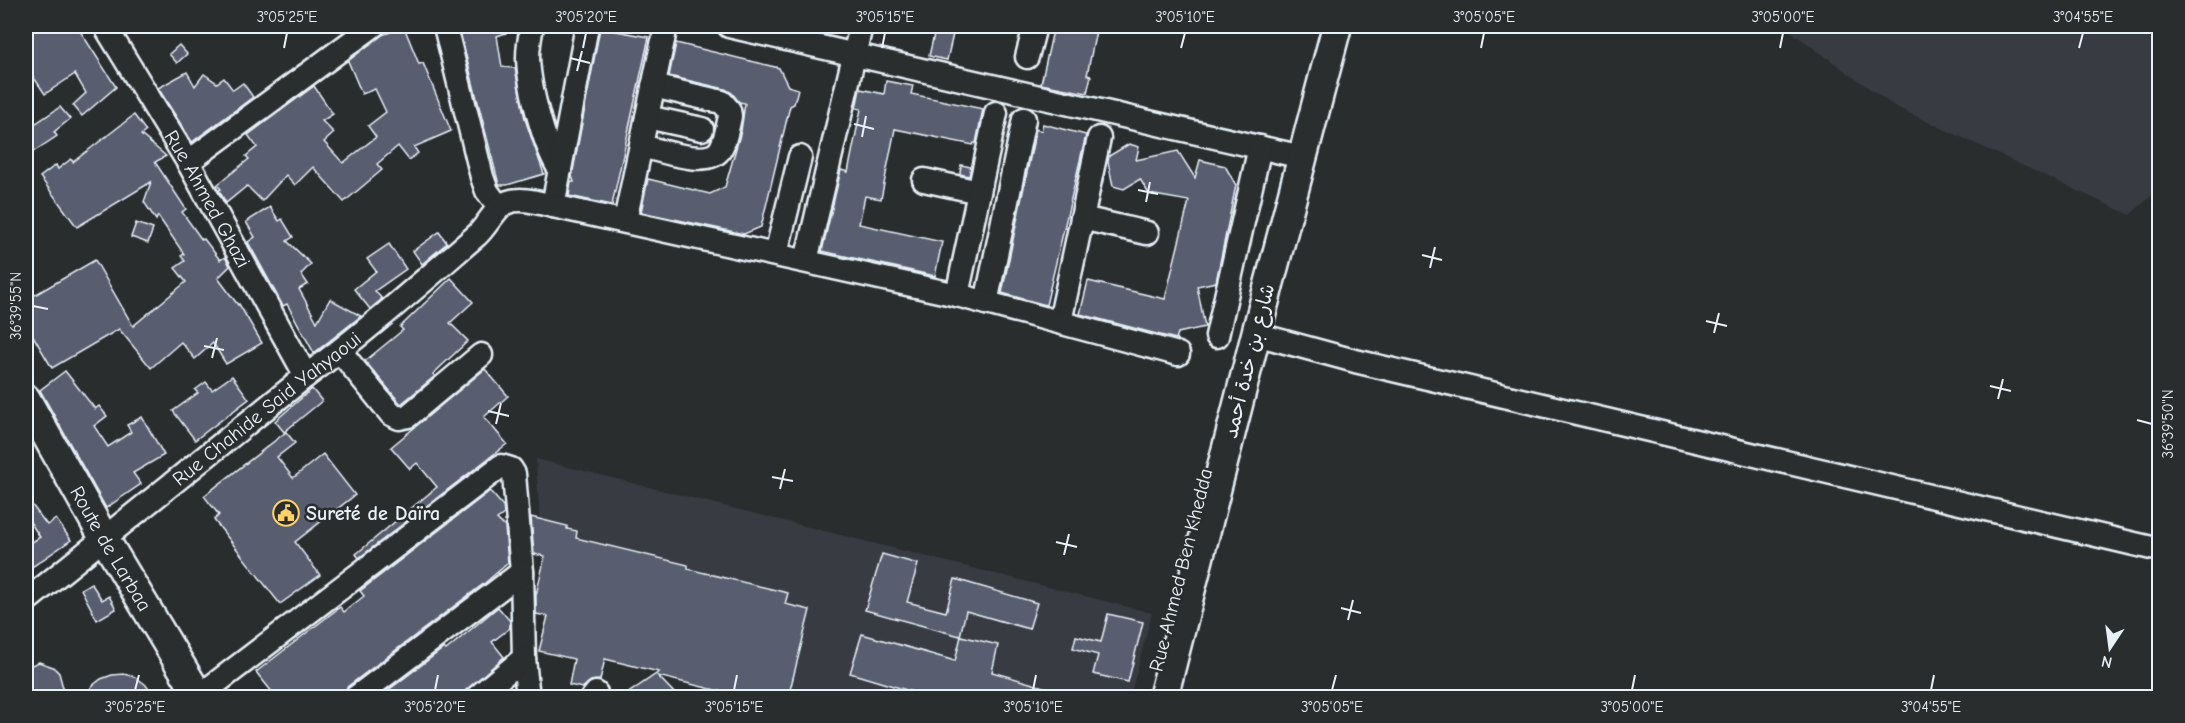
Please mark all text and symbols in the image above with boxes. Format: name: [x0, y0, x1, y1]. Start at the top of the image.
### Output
text: 3°05'25"E: [257, 8, 317, 26]
text: 3°05'20"E: [555, 8, 617, 26]
text: 3°05'15"E: [856, 8, 914, 26]
text: 3°05'10"E: [1155, 8, 1215, 26]
text: 3°05'05"E: [1453, 8, 1515, 26]
text: 3°05'00"E: [1752, 8, 1814, 26]
text: 3°04'55"E: [2053, 8, 2113, 26]
street label: Rue Ahmed Ghazi: [160, 126, 255, 271]
text: 36°39'55"N: [7, 272, 25, 340]
street label: شارع بن خدة أحمد: [1219, 281, 1281, 441]
street label: Rue Chahide Said Yahyaoui: [168, 327, 365, 490]
text: 36°39'50"N: [2159, 389, 2177, 459]
street label: Rue Ahmed Ben Khedda: [1145, 466, 1217, 674]
street label: Route de Larbaa: [66, 482, 157, 615]
public building icon: Sureté de Daïra: [271, 498, 301, 528]
place label: Sureté de Daïra: [306, 502, 440, 525]
north arrow: [2080, 618, 2140, 678]
text: N: [2100, 652, 2114, 672]
text: 3°05'25"E: [105, 698, 165, 716]
text: 3°05'20"E: [404, 698, 466, 716]
text: 3°05'15"E: [705, 698, 763, 716]
text: 3°05'10"E: [1003, 698, 1063, 716]
text: 3°05'05"E: [1301, 698, 1363, 716]
text: 3°05'00"E: [1601, 698, 1663, 716]
text: 3°04'55"E: [1901, 698, 1961, 716]

